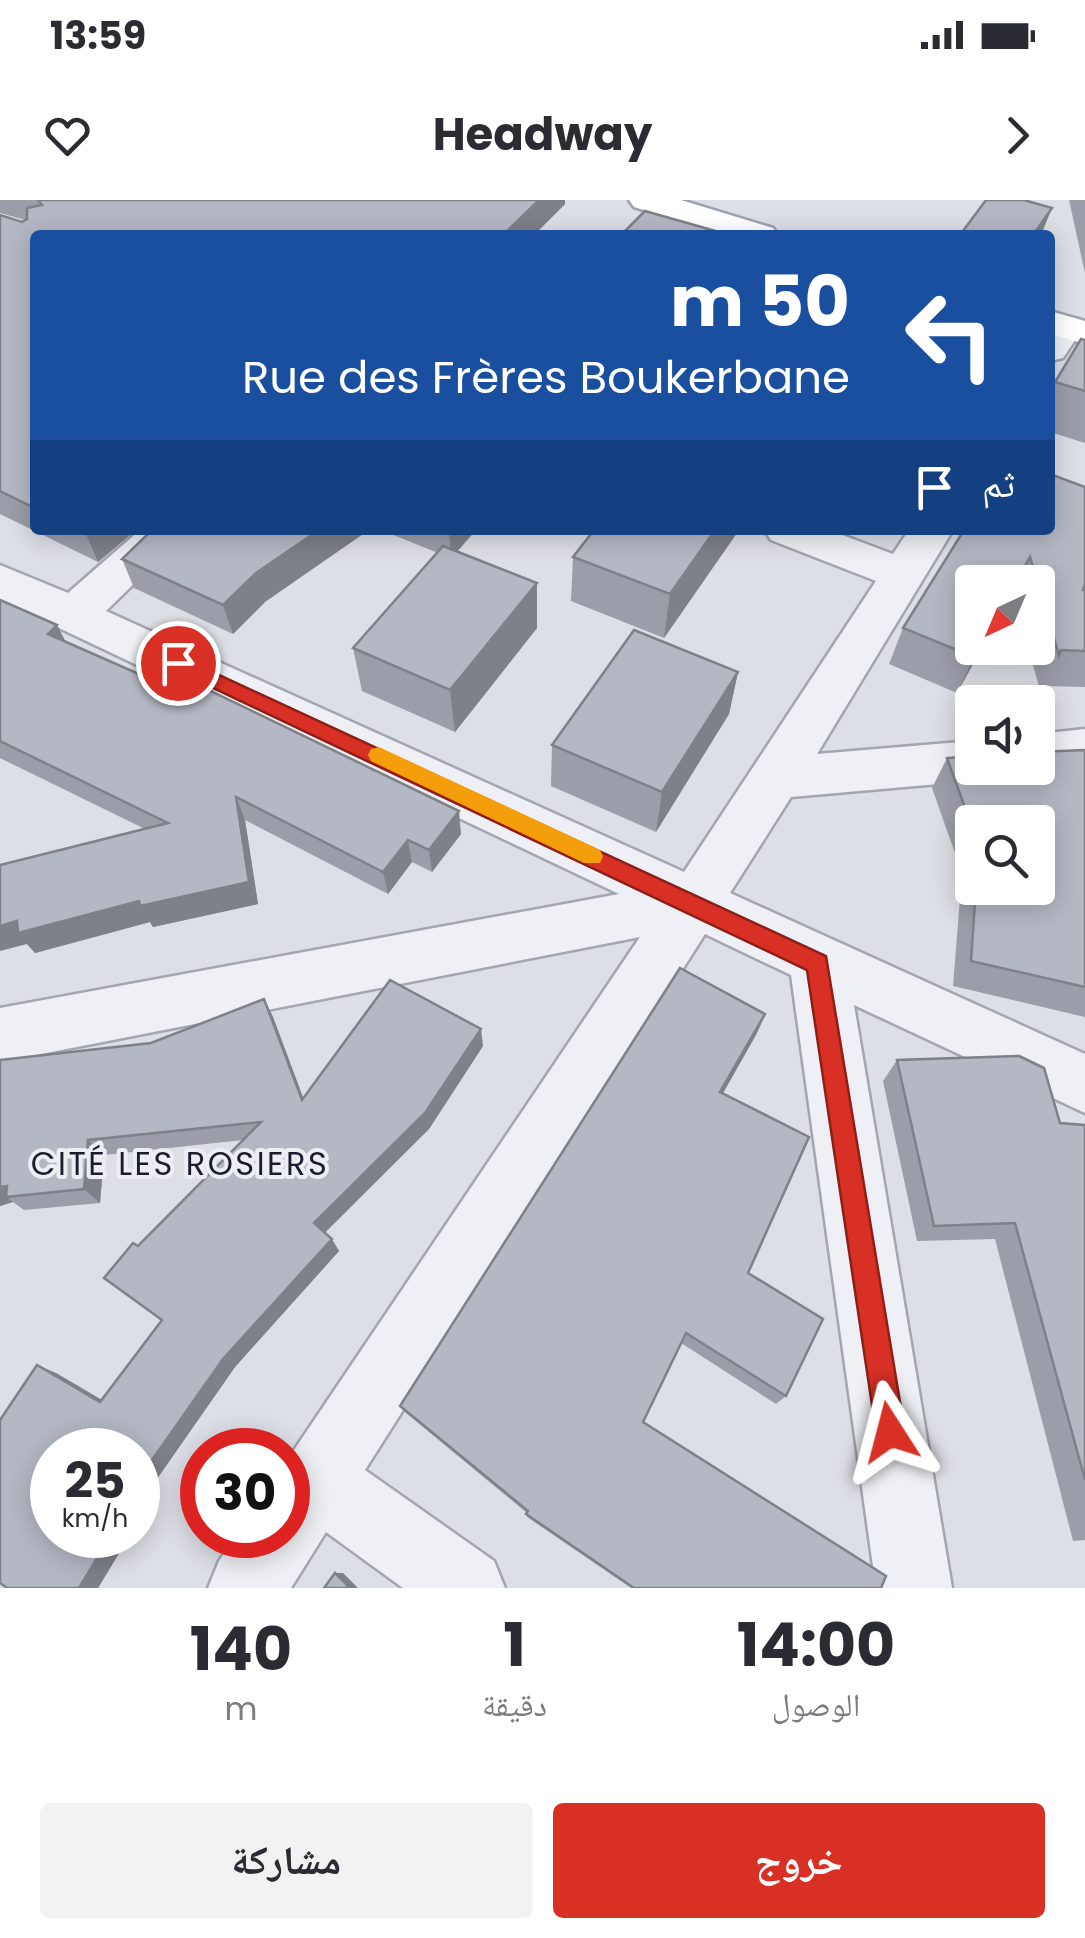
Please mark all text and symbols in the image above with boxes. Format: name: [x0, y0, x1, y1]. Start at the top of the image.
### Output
text: 13:59: [50, 9, 146, 62]
text: Headway: [433, 103, 652, 166]
icon: heart: [40, 108, 95, 163]
icon: forward: [990, 108, 1045, 163]
text: 50 m: [670, 252, 850, 351]
icon: left: [885, 270, 1015, 400]
text: Rue des Frères Boukerbane: [242, 346, 850, 409]
text: ثم: [982, 457, 1015, 510]
icon: arrive: [907, 460, 962, 515]
north arrow: [955, 565, 1055, 665]
map controls: [955, 565, 1055, 905]
pin: [136, 621, 221, 706]
icon: arrive: [151, 636, 206, 691]
button: sound: [955, 685, 1055, 785]
button: search: [955, 805, 1055, 905]
district label: CITÉ LES ROSIERS: [31, 1141, 329, 1186]
position arrow: [838, 1380, 942, 1484]
speed limit sign: 30: [180, 1428, 310, 1558]
text: 25: [64, 1445, 126, 1516]
text: km/h: [62, 1501, 128, 1536]
text: 1: [503, 1603, 526, 1687]
text: 14:00: [737, 1603, 895, 1687]
text: 140: [190, 1607, 292, 1691]
text: دقيقة: [482, 1682, 547, 1727]
text: الوصول: [772, 1682, 860, 1727]
text: m: [224, 1686, 257, 1731]
button: مشاركة: [40, 1803, 533, 1918]
button: خروج: [553, 1803, 1045, 1918]

